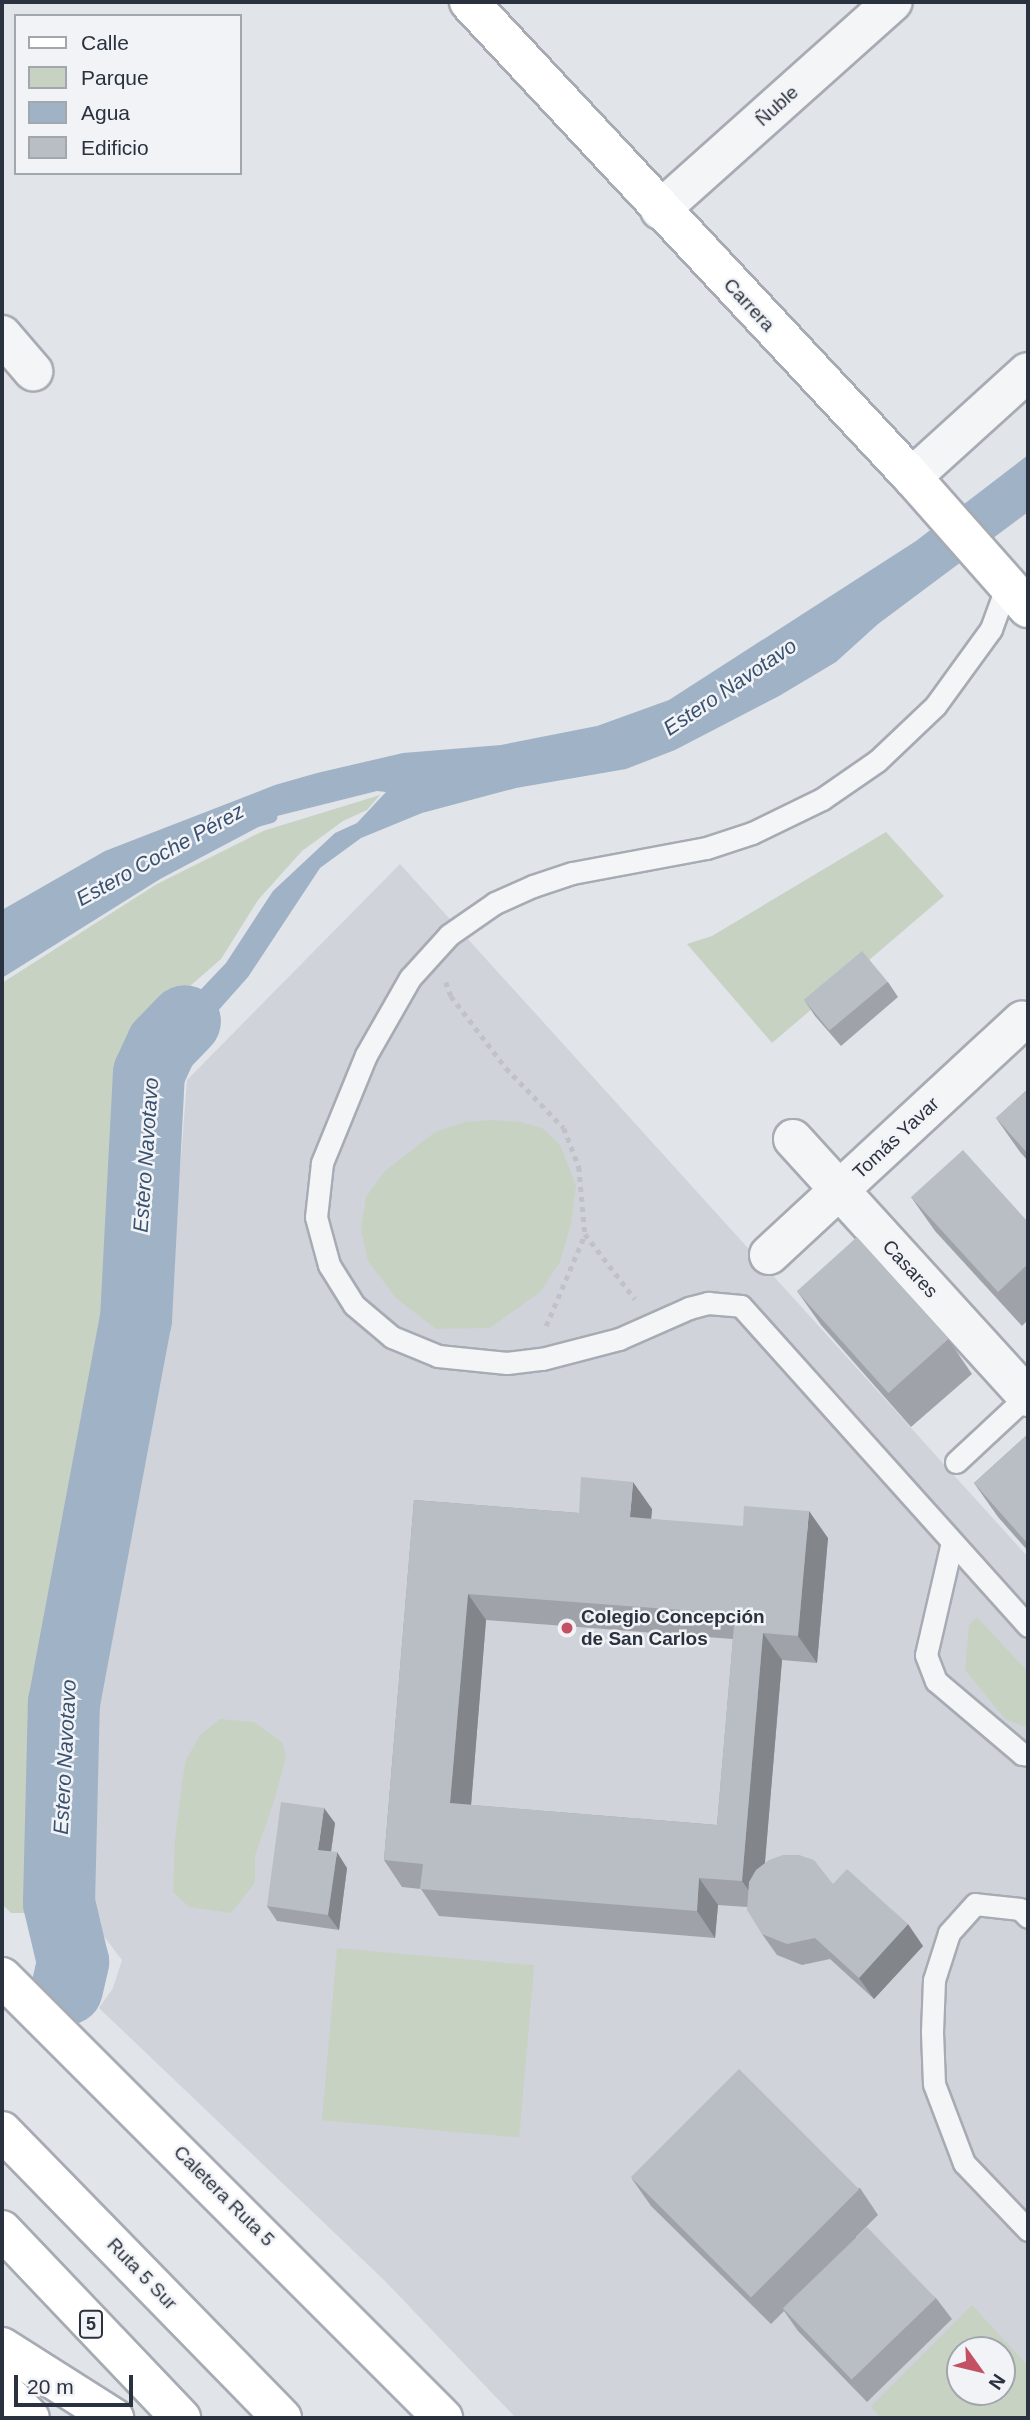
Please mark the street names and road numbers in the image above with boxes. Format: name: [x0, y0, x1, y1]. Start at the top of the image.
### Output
street label: Ñuble: [751, 81, 803, 131]
street label: Carrera: [719, 274, 779, 336]
street label: Tomás Yavar: [848, 1092, 944, 1184]
street label: Casares: [878, 1235, 942, 1303]
street label: Caletera Ruta 5: [169, 2141, 279, 2251]
street label: Ruta 5 Sur: [102, 2233, 182, 2315]
road number: 5: [79, 2310, 103, 2338]

